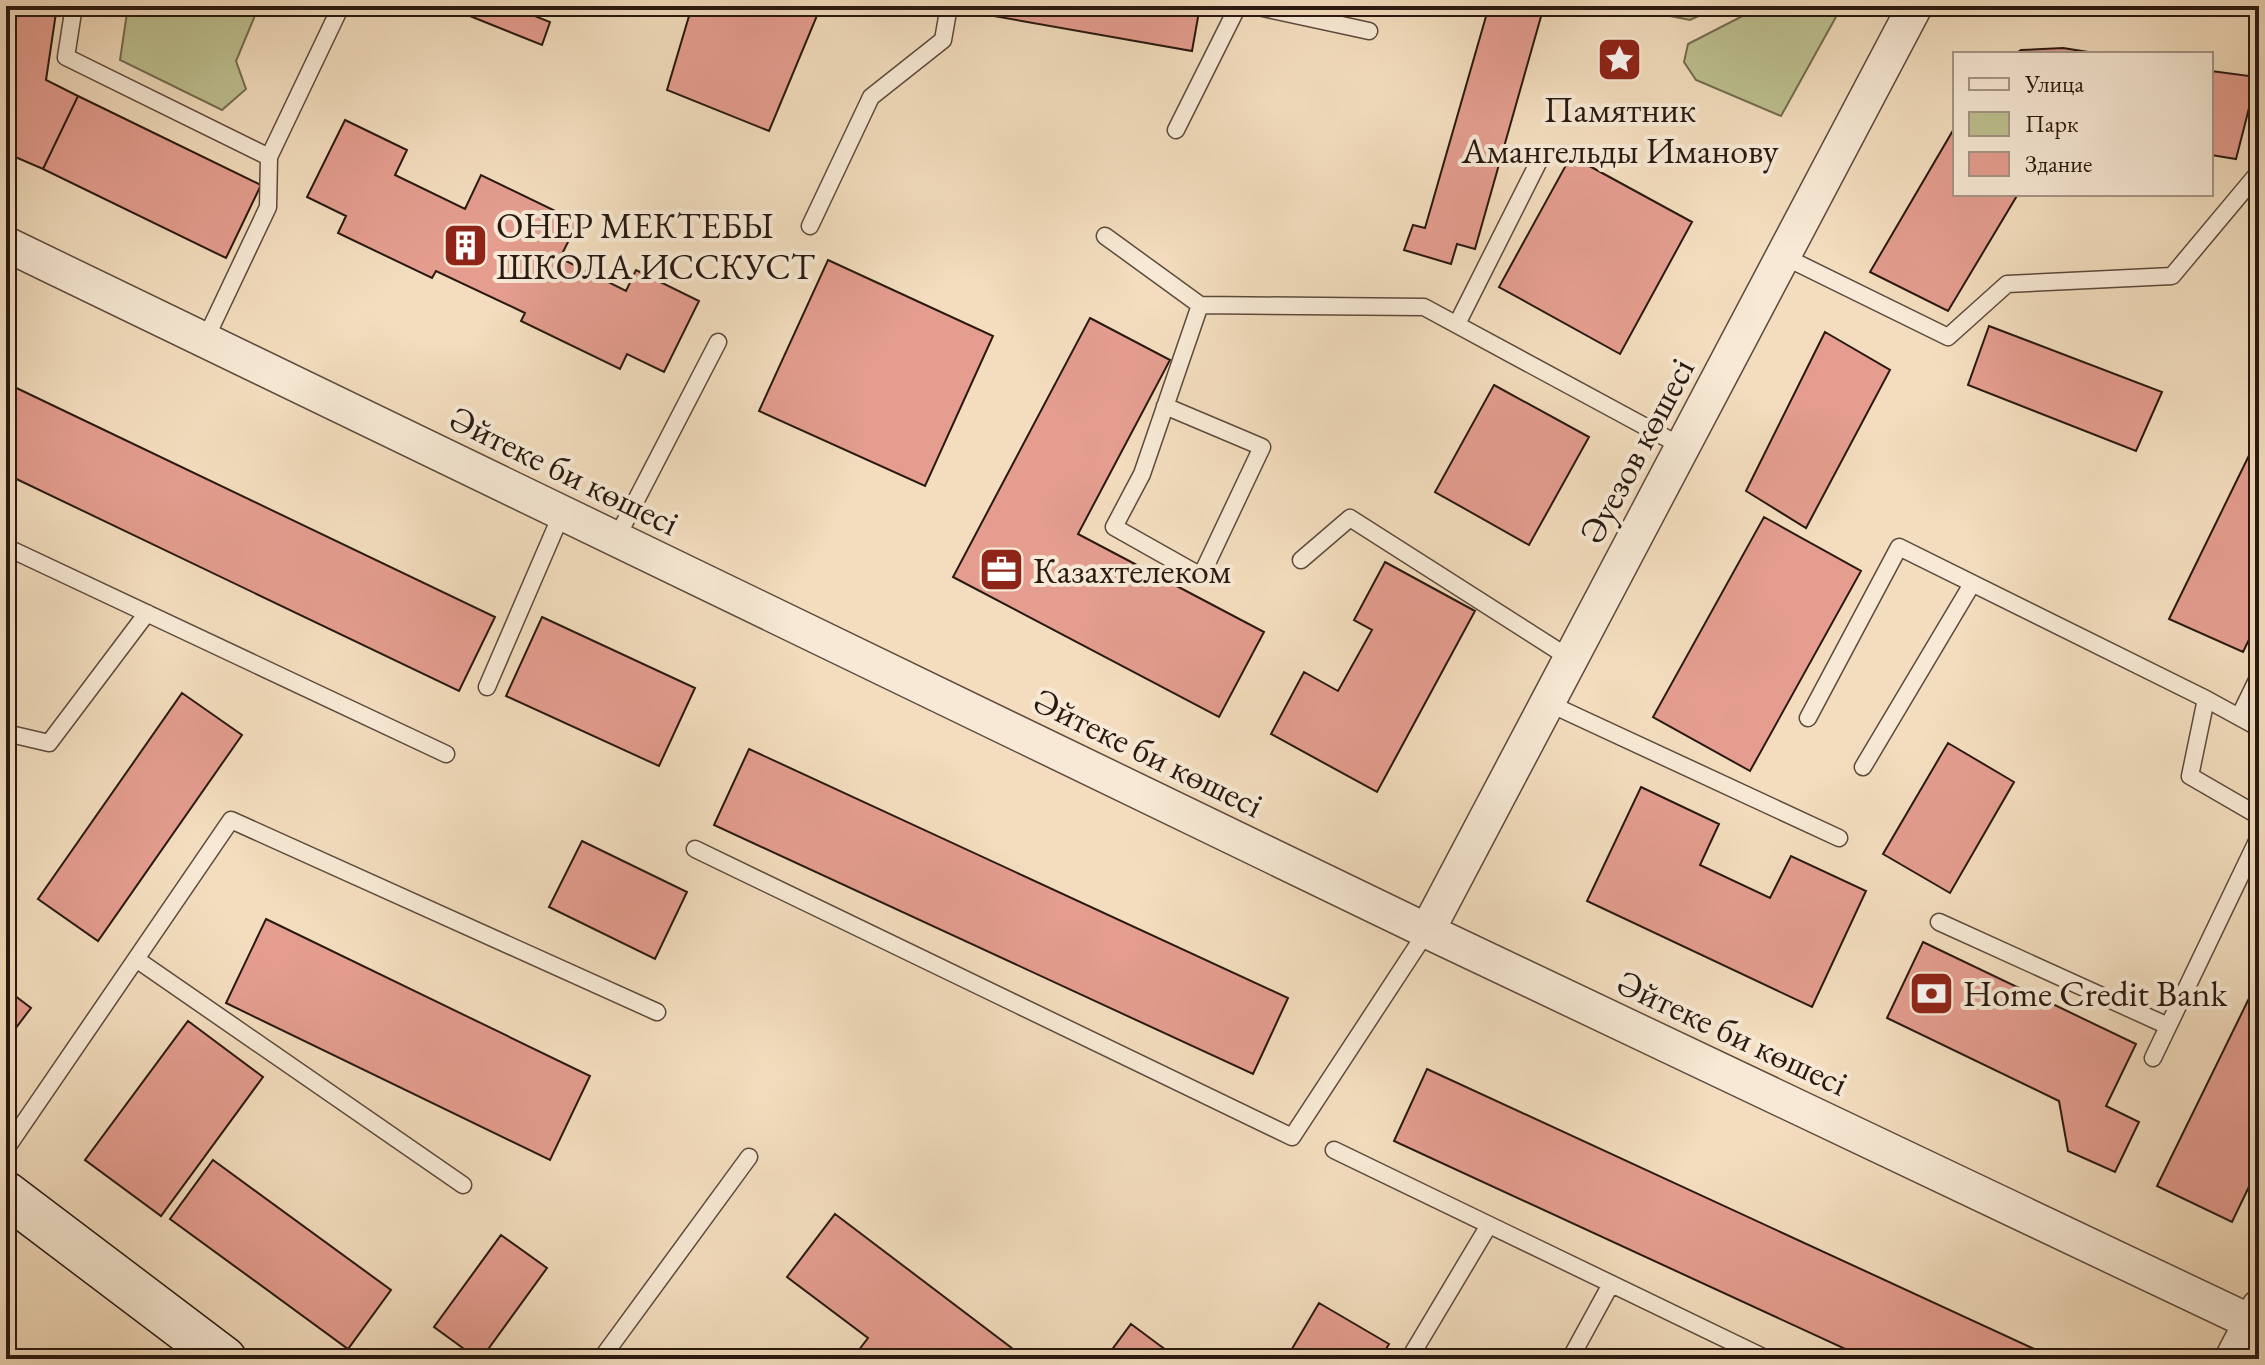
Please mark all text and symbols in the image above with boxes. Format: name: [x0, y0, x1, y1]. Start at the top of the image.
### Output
place icon: Памятник Амангельды Иманову: [1596, 36, 1644, 84]
legend: [1953, 52, 2213, 196]
text: Улица: [2024, 68, 2084, 99]
place label: Памятник Амангельды Иманову: [1460, 86, 1779, 174]
text: Парк: [2025, 108, 2079, 139]
text: Здание: [2025, 148, 2092, 179]
place label: ОНЕР МЕКТЕБЫ ШКОЛА ИССКУСТ: [496, 202, 816, 290]
building icon: ОНЕР МЕКТЕБЫ ШКОЛА ИССКУСТ: [441, 222, 489, 270]
street label: Әуезов көшесі: [1568, 349, 1705, 551]
street label: Әйтеке би көшесі: [443, 395, 687, 546]
office icon: Казахтелеком: [978, 546, 1026, 594]
place label: Казахтелеком: [1033, 547, 1232, 594]
street label: Әйтеке би көшесі: [1027, 677, 1271, 828]
street label: Әйтеке би көшесі: [1610, 959, 1856, 1106]
bank icon: Home Credit Bank: [1908, 969, 1956, 1017]
place label: Home Credit Bank: [1963, 970, 2229, 1017]

